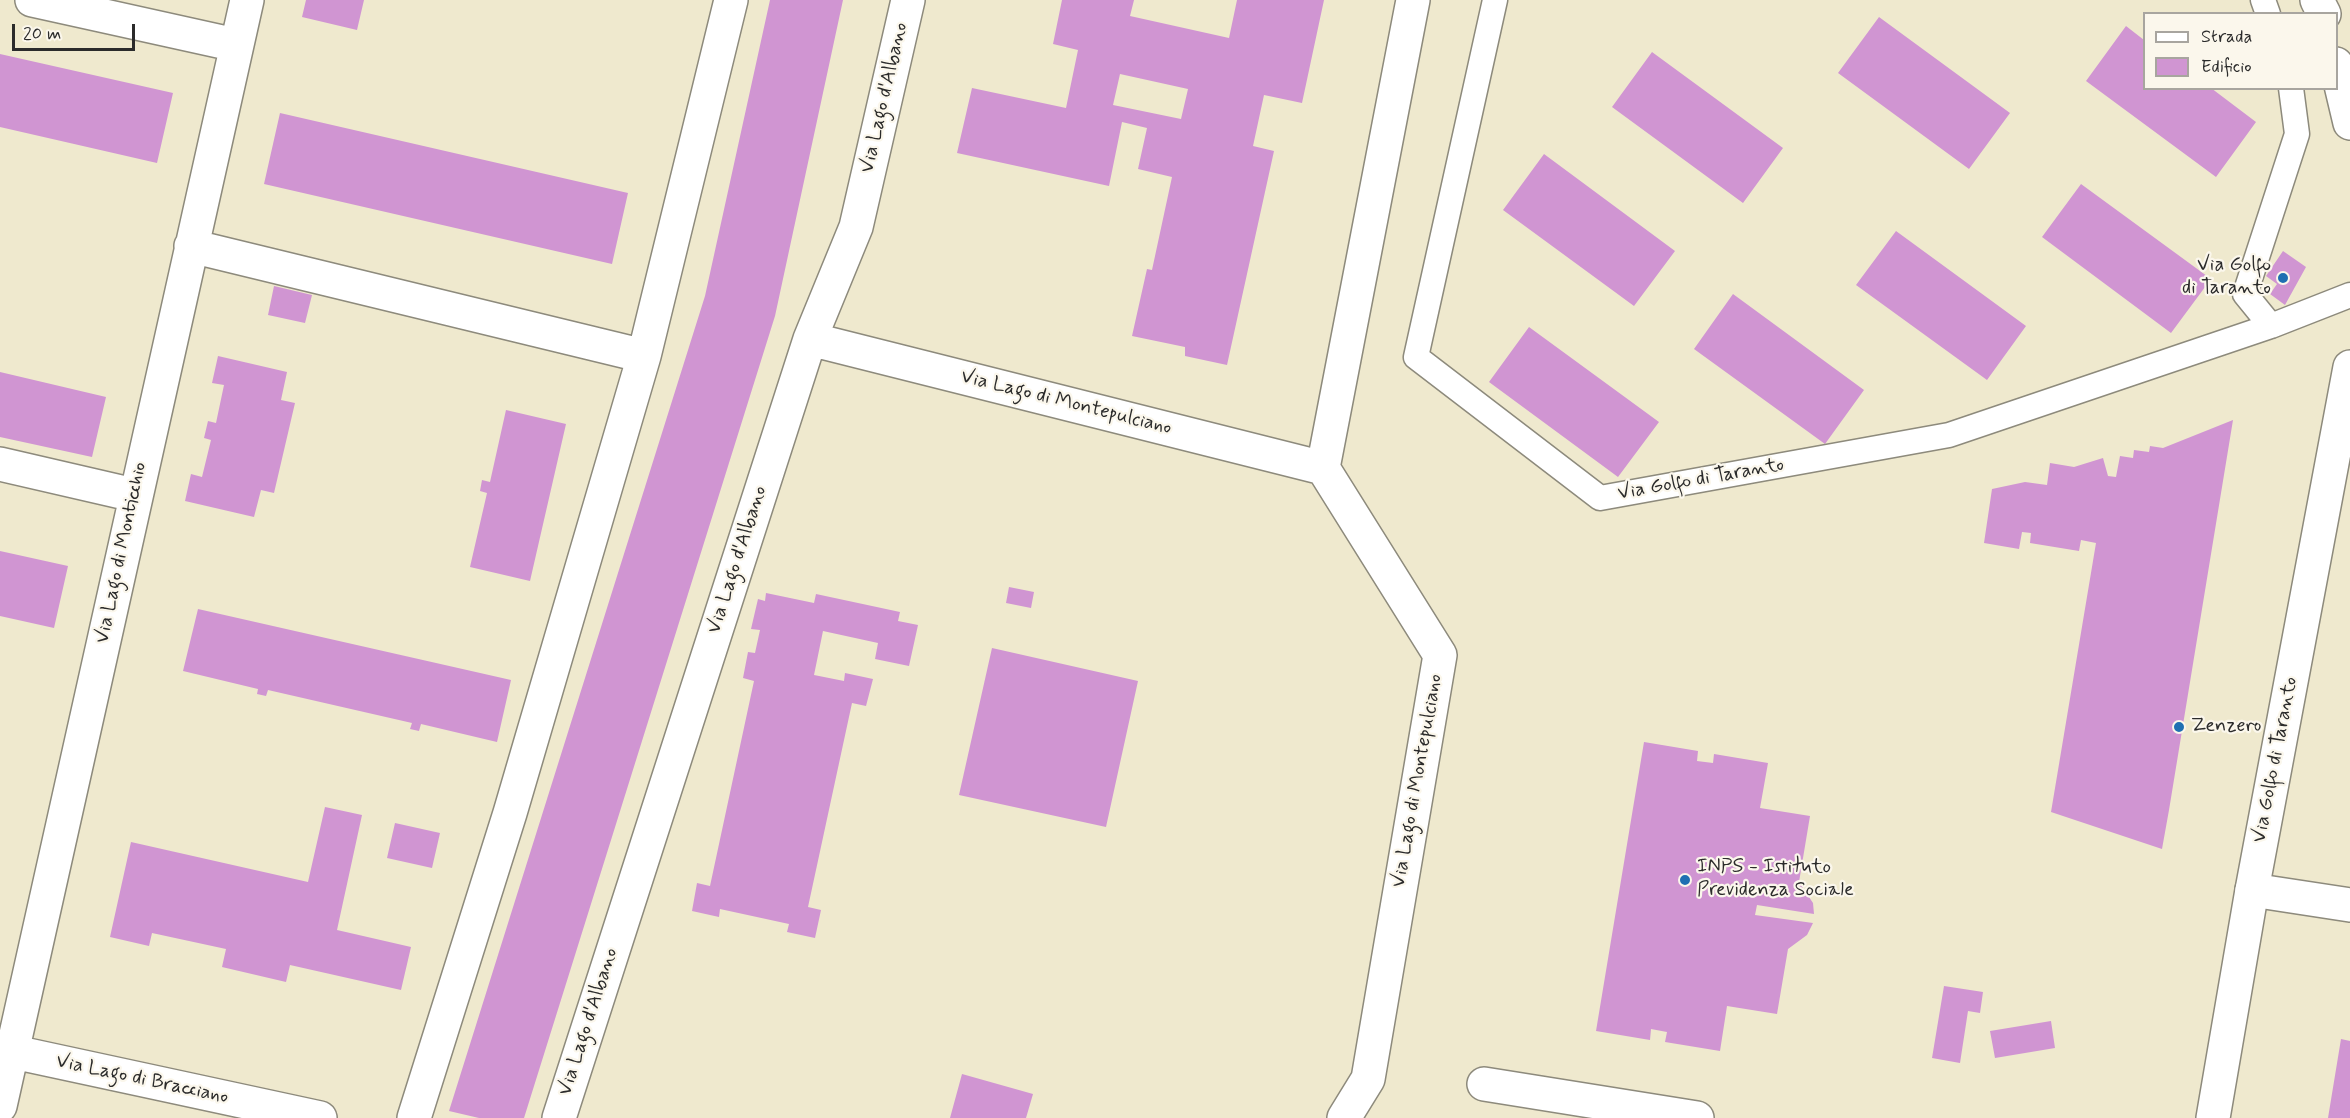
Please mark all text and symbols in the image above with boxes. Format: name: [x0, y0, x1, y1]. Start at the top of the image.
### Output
scale bar: [15, 12, 138, 50]
legend: [2143, 12, 2338, 90]
street label: Via Lago d'Albano: [856, 20, 914, 176]
text: 20 m: [23, 22, 61, 46]
text: Strada: [2201, 25, 2252, 49]
text: Edificio: [2201, 55, 2252, 79]
place label: Via Golfo di Taranto: [2182, 254, 2271, 301]
marker: Via Golfo di Taranto: [2276, 271, 2290, 285]
street label: Via Lago di Montepulciano: [958, 365, 1174, 441]
street label: Via Golfo di Taranto: [1616, 454, 1786, 506]
street label: Via Lago di Monticchio: [91, 460, 153, 646]
street label: Via Lago d'Albano: [703, 483, 773, 637]
street label: Via Lago di Montepulciano: [1387, 672, 1449, 890]
street label: Via Golfo di Taranto: [2248, 675, 2304, 845]
place label: Zenzero: [2191, 715, 2262, 739]
marker: Zenzero: [2172, 720, 2186, 734]
place label: INPS - Istituto Previdenza Sociale: [1697, 856, 1854, 903]
marker: INPS - Istituto Previdenza Sociale: [1678, 873, 1692, 887]
street label: Via Lago d'Albano: [554, 945, 624, 1099]
street label: Via Lago di Bracciano: [54, 1050, 230, 1110]

